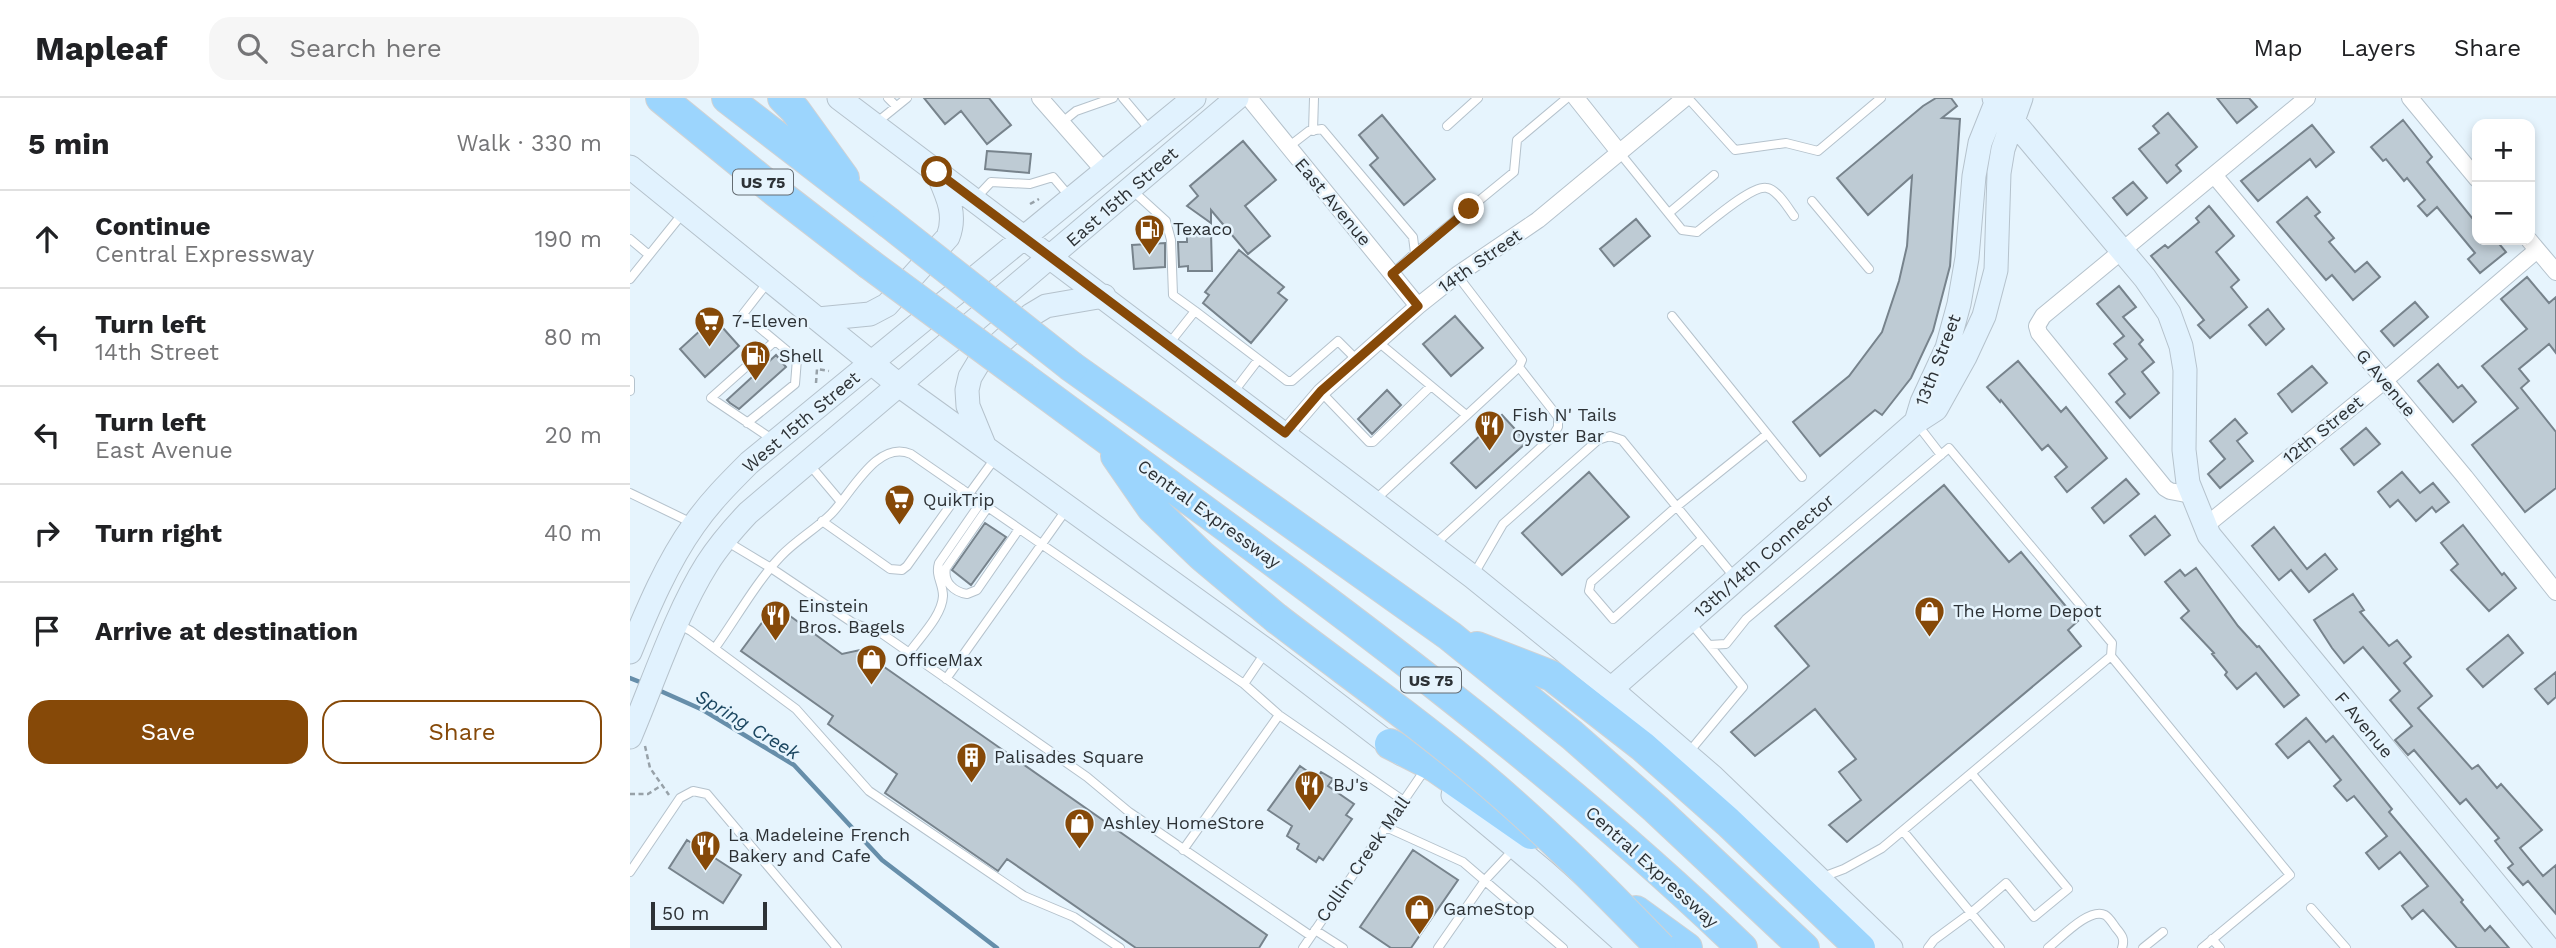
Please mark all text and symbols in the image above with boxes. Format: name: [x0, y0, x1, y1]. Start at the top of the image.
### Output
search box: [209, 17, 699, 80]
text: Mapleaf: [35, 29, 167, 68]
icon: search: [233, 29, 271, 67]
text: Search here: [289, 33, 442, 63]
text: Map: [2254, 34, 2302, 62]
text: Layers: [2340, 34, 2416, 62]
text: Share: [2454, 34, 2521, 62]
map controls: [2472, 119, 2535, 245]
button: +: [2472, 119, 2535, 182]
text: 5 min: [28, 126, 110, 161]
text: Walk · 330 m: [456, 130, 602, 157]
street label: East 15th Street: [1062, 142, 1182, 251]
street label: East Avenue: [1291, 154, 1376, 250]
route start: [921, 156, 952, 187]
road number: US 75: [733, 170, 793, 194]
button: −: [2472, 182, 2535, 245]
route end: [1453, 193, 1484, 224]
text: Continue: [95, 211, 211, 241]
fuel station icon: Texaco: [1133, 212, 1167, 256]
place label: Texaco: [1173, 218, 1232, 239]
icon: ahead: [28, 220, 66, 258]
street label: 14th Street: [1434, 224, 1526, 297]
text: 190 m: [535, 226, 602, 253]
text: Central Expressway: [95, 241, 314, 268]
supermarket icon: 7-Eleven: [692, 304, 726, 348]
text: Turn left: [95, 309, 206, 339]
place label: 7-Eleven: [732, 310, 808, 331]
street label: 13th Street: [1910, 311, 1965, 409]
icon: left: [28, 318, 66, 356]
text: 80 m: [544, 324, 602, 351]
text: 14th Street: [95, 339, 219, 366]
fuel station icon: Shell: [739, 339, 773, 383]
street label: G Avenue: [2352, 344, 2421, 421]
place label: Shell: [779, 345, 824, 366]
street label: West 15th Street: [738, 366, 864, 477]
street label: 12th Street: [2279, 391, 2367, 468]
place label: Fish N' Tails Oyster Bar: [1512, 404, 1617, 446]
text: Turn left: [95, 407, 206, 437]
restaurant icon: Fish N' Tails Oyster Bar: [1472, 408, 1506, 452]
icon: left: [28, 416, 66, 454]
text: 20 m: [545, 422, 602, 449]
text: East Avenue: [95, 437, 233, 464]
street label: Central Expressway: [1134, 455, 1285, 573]
supermarket icon: QuikTrip: [883, 483, 917, 527]
place label: QuikTrip: [923, 489, 995, 510]
street label: 13th/14th Connector: [1689, 489, 1838, 622]
icon: right: [28, 514, 66, 552]
text: Turn right: [95, 518, 222, 548]
text: 40 m: [544, 520, 602, 547]
shop icon: The Home Depot: [1913, 594, 1947, 638]
place label: Einstein Bros. Bagels: [798, 595, 905, 637]
restaurant icon: Einstein Bros. Bagels: [758, 599, 792, 643]
place label: The Home Depot: [1953, 600, 2102, 621]
icon: arrive: [28, 612, 66, 650]
text: Arrive at destination: [95, 616, 358, 646]
shop icon: OfficeMax: [855, 643, 889, 687]
place label: OfficeMax: [895, 649, 983, 670]
road number: US 75: [1401, 667, 1461, 692]
water label: Spring Creek: [692, 684, 805, 765]
street label: F Avenue: [2331, 687, 2398, 762]
button: Save: [28, 700, 308, 764]
button: Share: [322, 700, 602, 764]
building icon: Palisades Square: [954, 740, 988, 784]
place label: Palisades Square: [994, 746, 1144, 767]
restaurant icon: BJ's: [1293, 768, 1327, 812]
place label: BJ's: [1333, 774, 1368, 795]
street label: Collin Creek Mall: [1311, 791, 1414, 926]
street label: Central Expressway: [1582, 801, 1724, 932]
shop icon: Ashley HomeStore: [1063, 806, 1097, 850]
place label: Ashley HomeStore: [1103, 812, 1265, 833]
place label: La Madeleine French Bakery and Cafe: [728, 824, 910, 866]
restaurant icon: La Madeleine French Bakery and Cafe: [688, 828, 722, 872]
shop icon: GameStop: [1403, 892, 1437, 936]
place label: GameStop: [1443, 898, 1535, 919]
scale bar: [651, 899, 766, 931]
text: 50 m: [662, 902, 709, 925]

